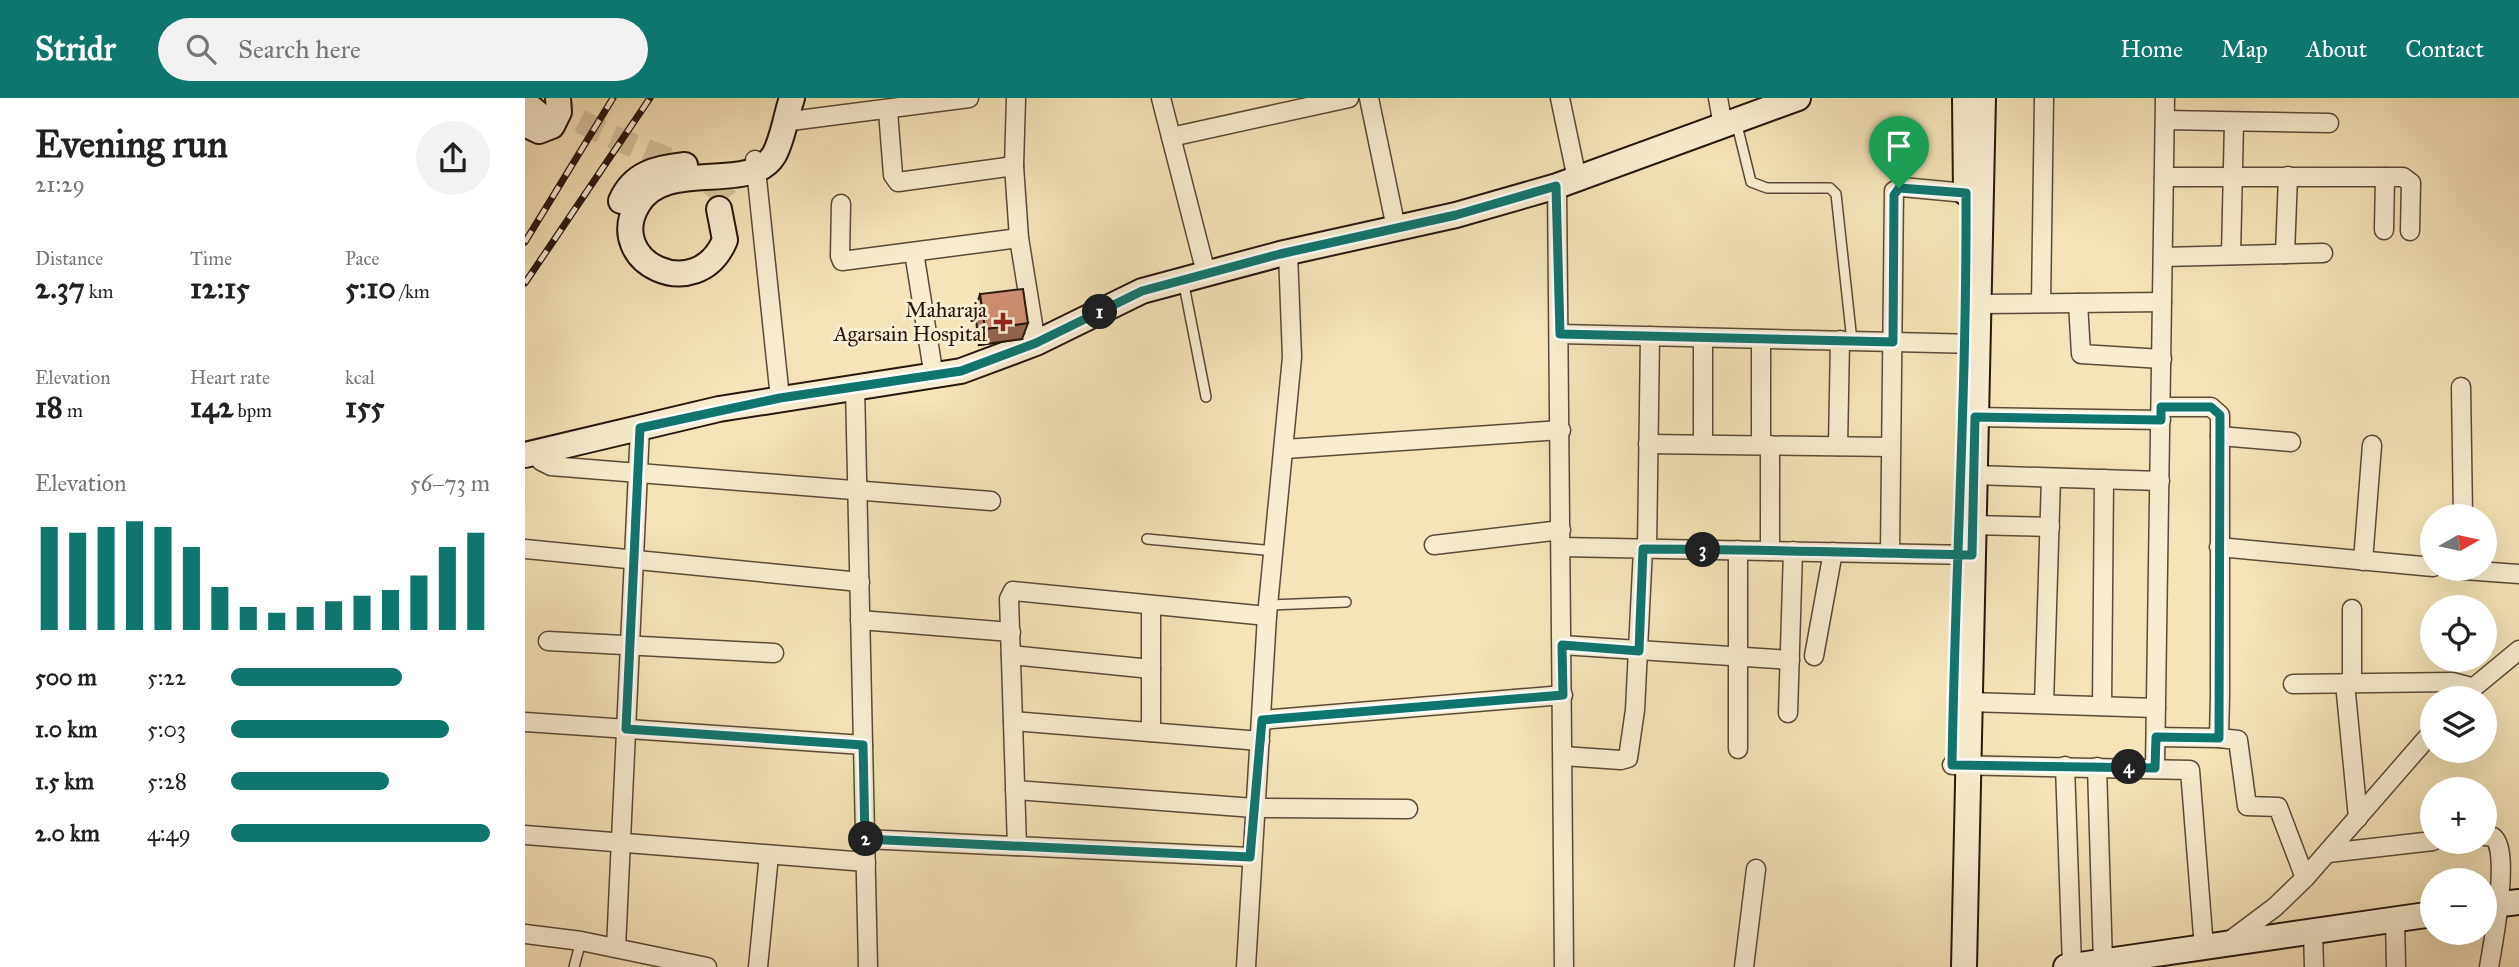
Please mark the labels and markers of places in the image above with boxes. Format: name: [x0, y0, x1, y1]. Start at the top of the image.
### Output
pin: [1869, 116, 1929, 188]
pin: 1: [1083, 294, 1117, 330]
place label: Maharaja Agarsain Hospital: [833, 297, 987, 347]
marker: Maharaja Agarsain Hospital: [993, 312, 1013, 332]
pin: 3: [1685, 532, 1721, 568]
pin: 4: [2111, 750, 2147, 784]
pin: 2: [849, 822, 883, 856]

